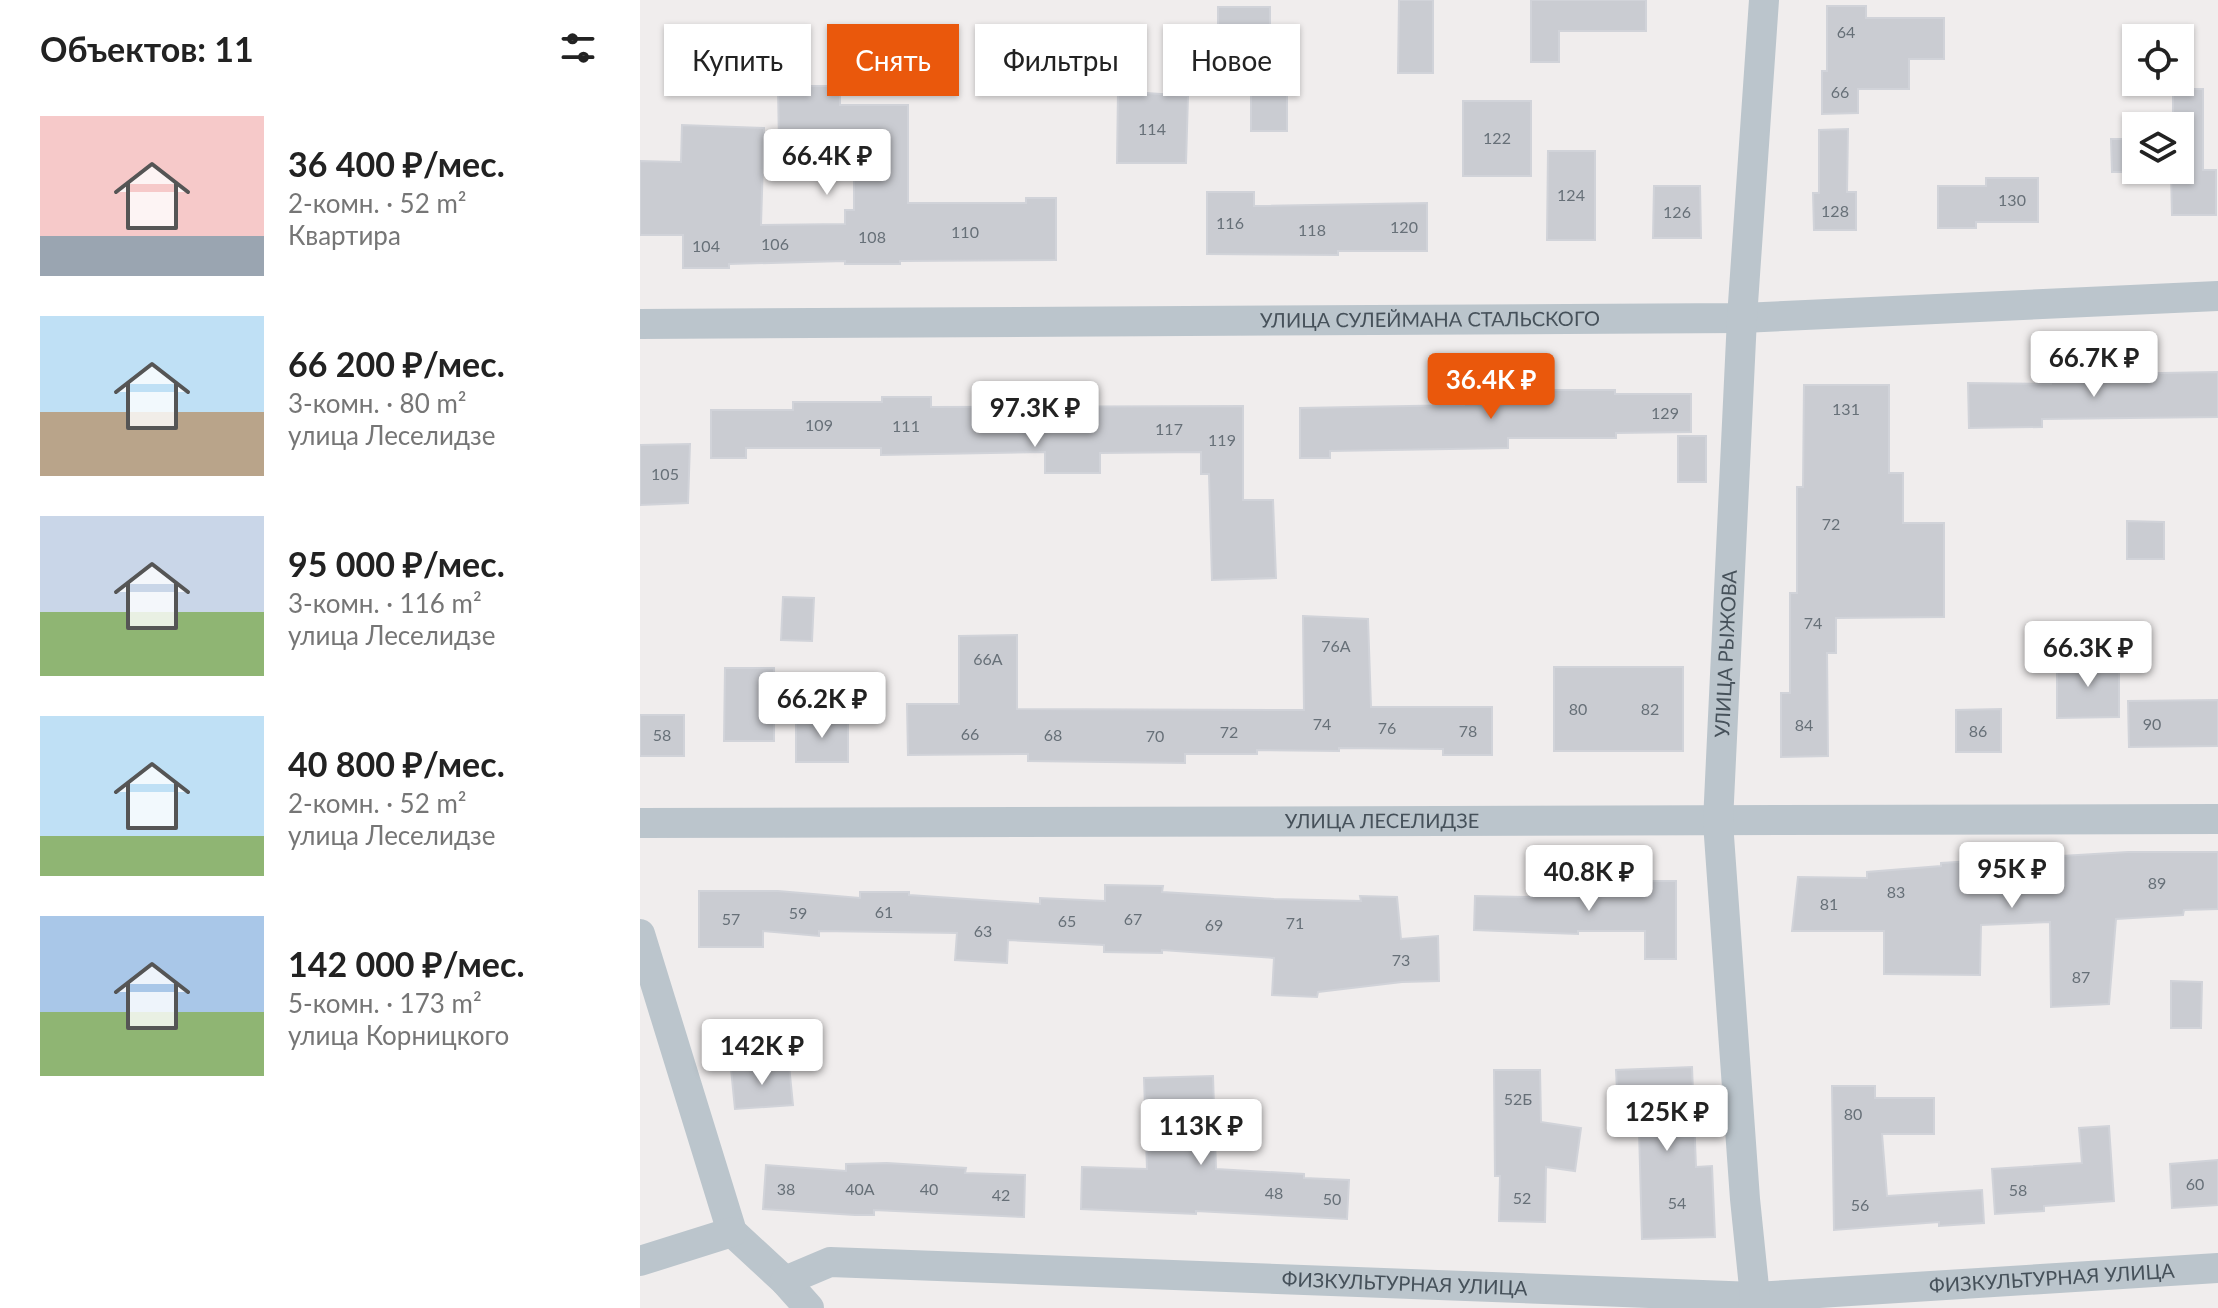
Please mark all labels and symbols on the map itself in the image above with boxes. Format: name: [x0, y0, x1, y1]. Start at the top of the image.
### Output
house number: 64: [1837, 22, 1855, 41]
house number: 66: [1831, 82, 1849, 101]
house number: 114: [1138, 119, 1166, 138]
house number: 122: [1483, 128, 1511, 147]
pin: 66.4K ₽: [753, 129, 901, 197]
house number: 124: [1557, 185, 1585, 204]
house number: 130: [1998, 190, 2026, 209]
house number: 128: [1821, 201, 1849, 220]
house number: 126: [1663, 202, 1691, 221]
house number: 116: [1216, 213, 1244, 232]
house number: 120: [1390, 217, 1418, 236]
house number: 118: [1298, 220, 1326, 239]
house number: 110: [951, 222, 979, 241]
house number: 108: [858, 227, 886, 246]
house number: 106: [761, 234, 789, 253]
house number: 104: [692, 236, 720, 255]
street label: УЛИЦА СУЛЕЙМАНА СТАЛЬСКОГО: [1260, 306, 1600, 332]
pin: 66.7K ₽: [2020, 331, 2168, 399]
pin: 36.4K ₽: [1417, 353, 1565, 421]
pin: 97.3K ₽: [961, 381, 1109, 449]
house number: 131: [1832, 399, 1860, 418]
house number: 129: [1651, 403, 1679, 422]
house number: 109: [805, 415, 833, 434]
house number: 111: [892, 416, 920, 435]
house number: 117: [1155, 419, 1183, 438]
house number: 119: [1208, 430, 1236, 449]
house number: 105: [651, 464, 679, 483]
house number: 72: [1822, 514, 1840, 533]
street label: УЛИЦА РЫЖОВА: [1709, 569, 1741, 738]
house number: 74: [1804, 613, 1822, 632]
pin: 66.3K ₽: [2014, 621, 2162, 689]
house number: 76А: [1321, 636, 1351, 655]
house number: 66А: [973, 649, 1003, 668]
pin: 66.2K ₽: [748, 672, 896, 740]
house number: 80: [1569, 699, 1587, 718]
house number: 82: [1641, 699, 1659, 718]
house number: 74: [1313, 714, 1331, 733]
house number: 90: [2143, 714, 2161, 733]
house number: 84: [1795, 715, 1813, 734]
house number: 76: [1378, 718, 1396, 737]
house number: 78: [1459, 721, 1477, 740]
house number: 86: [1969, 721, 1987, 740]
house number: 72: [1220, 722, 1238, 741]
house number: 66: [961, 724, 979, 743]
house number: 58: [653, 725, 671, 744]
house number: 68: [1044, 725, 1062, 744]
house number: 70: [1146, 726, 1164, 745]
street label: УЛИЦА ЛЕСЕЛИДЗЕ: [1285, 808, 1479, 832]
pin: 95K ₽: [1956, 842, 2068, 910]
pin: 40.8K ₽: [1515, 845, 1663, 913]
house number: 89: [2148, 873, 2166, 892]
house number: 83: [1887, 882, 1905, 901]
house number: 81: [1820, 894, 1838, 913]
house number: 61: [875, 902, 893, 921]
house number: 59: [789, 903, 807, 922]
house number: 57: [722, 909, 740, 928]
house number: 67: [1124, 909, 1142, 928]
house number: 65: [1058, 911, 1076, 930]
house number: 71: [1286, 913, 1304, 932]
house number: 69: [1205, 915, 1223, 934]
house number: 63: [974, 921, 992, 940]
house number: 73: [1392, 950, 1410, 969]
house number: 87: [2072, 967, 2090, 986]
pin: 142K ₽: [697, 1019, 827, 1087]
pin: 125K ₽: [1602, 1085, 1732, 1153]
house number: 52Б: [1504, 1089, 1532, 1108]
pin: 113K ₽: [1136, 1099, 1266, 1167]
house number: 80: [1844, 1104, 1862, 1123]
house number: 60: [2186, 1174, 2204, 1193]
house number: 38: [777, 1179, 795, 1198]
house number: 40А: [845, 1179, 875, 1198]
house number: 40: [920, 1179, 938, 1198]
house number: 58: [2009, 1180, 2027, 1199]
house number: 48: [1265, 1183, 1283, 1202]
house number: 42: [992, 1185, 1010, 1204]
house number: 52: [1513, 1188, 1531, 1207]
house number: 50: [1323, 1189, 1341, 1208]
house number: 54: [1668, 1193, 1686, 1212]
house number: 56: [1851, 1195, 1869, 1214]
street label: ФИЗКУЛЬТУРНАЯ УЛИЦА: [1928, 1258, 2176, 1297]
street label: ФИЗКУЛЬТУРНАЯ УЛИЦА: [1281, 1266, 1529, 1299]

